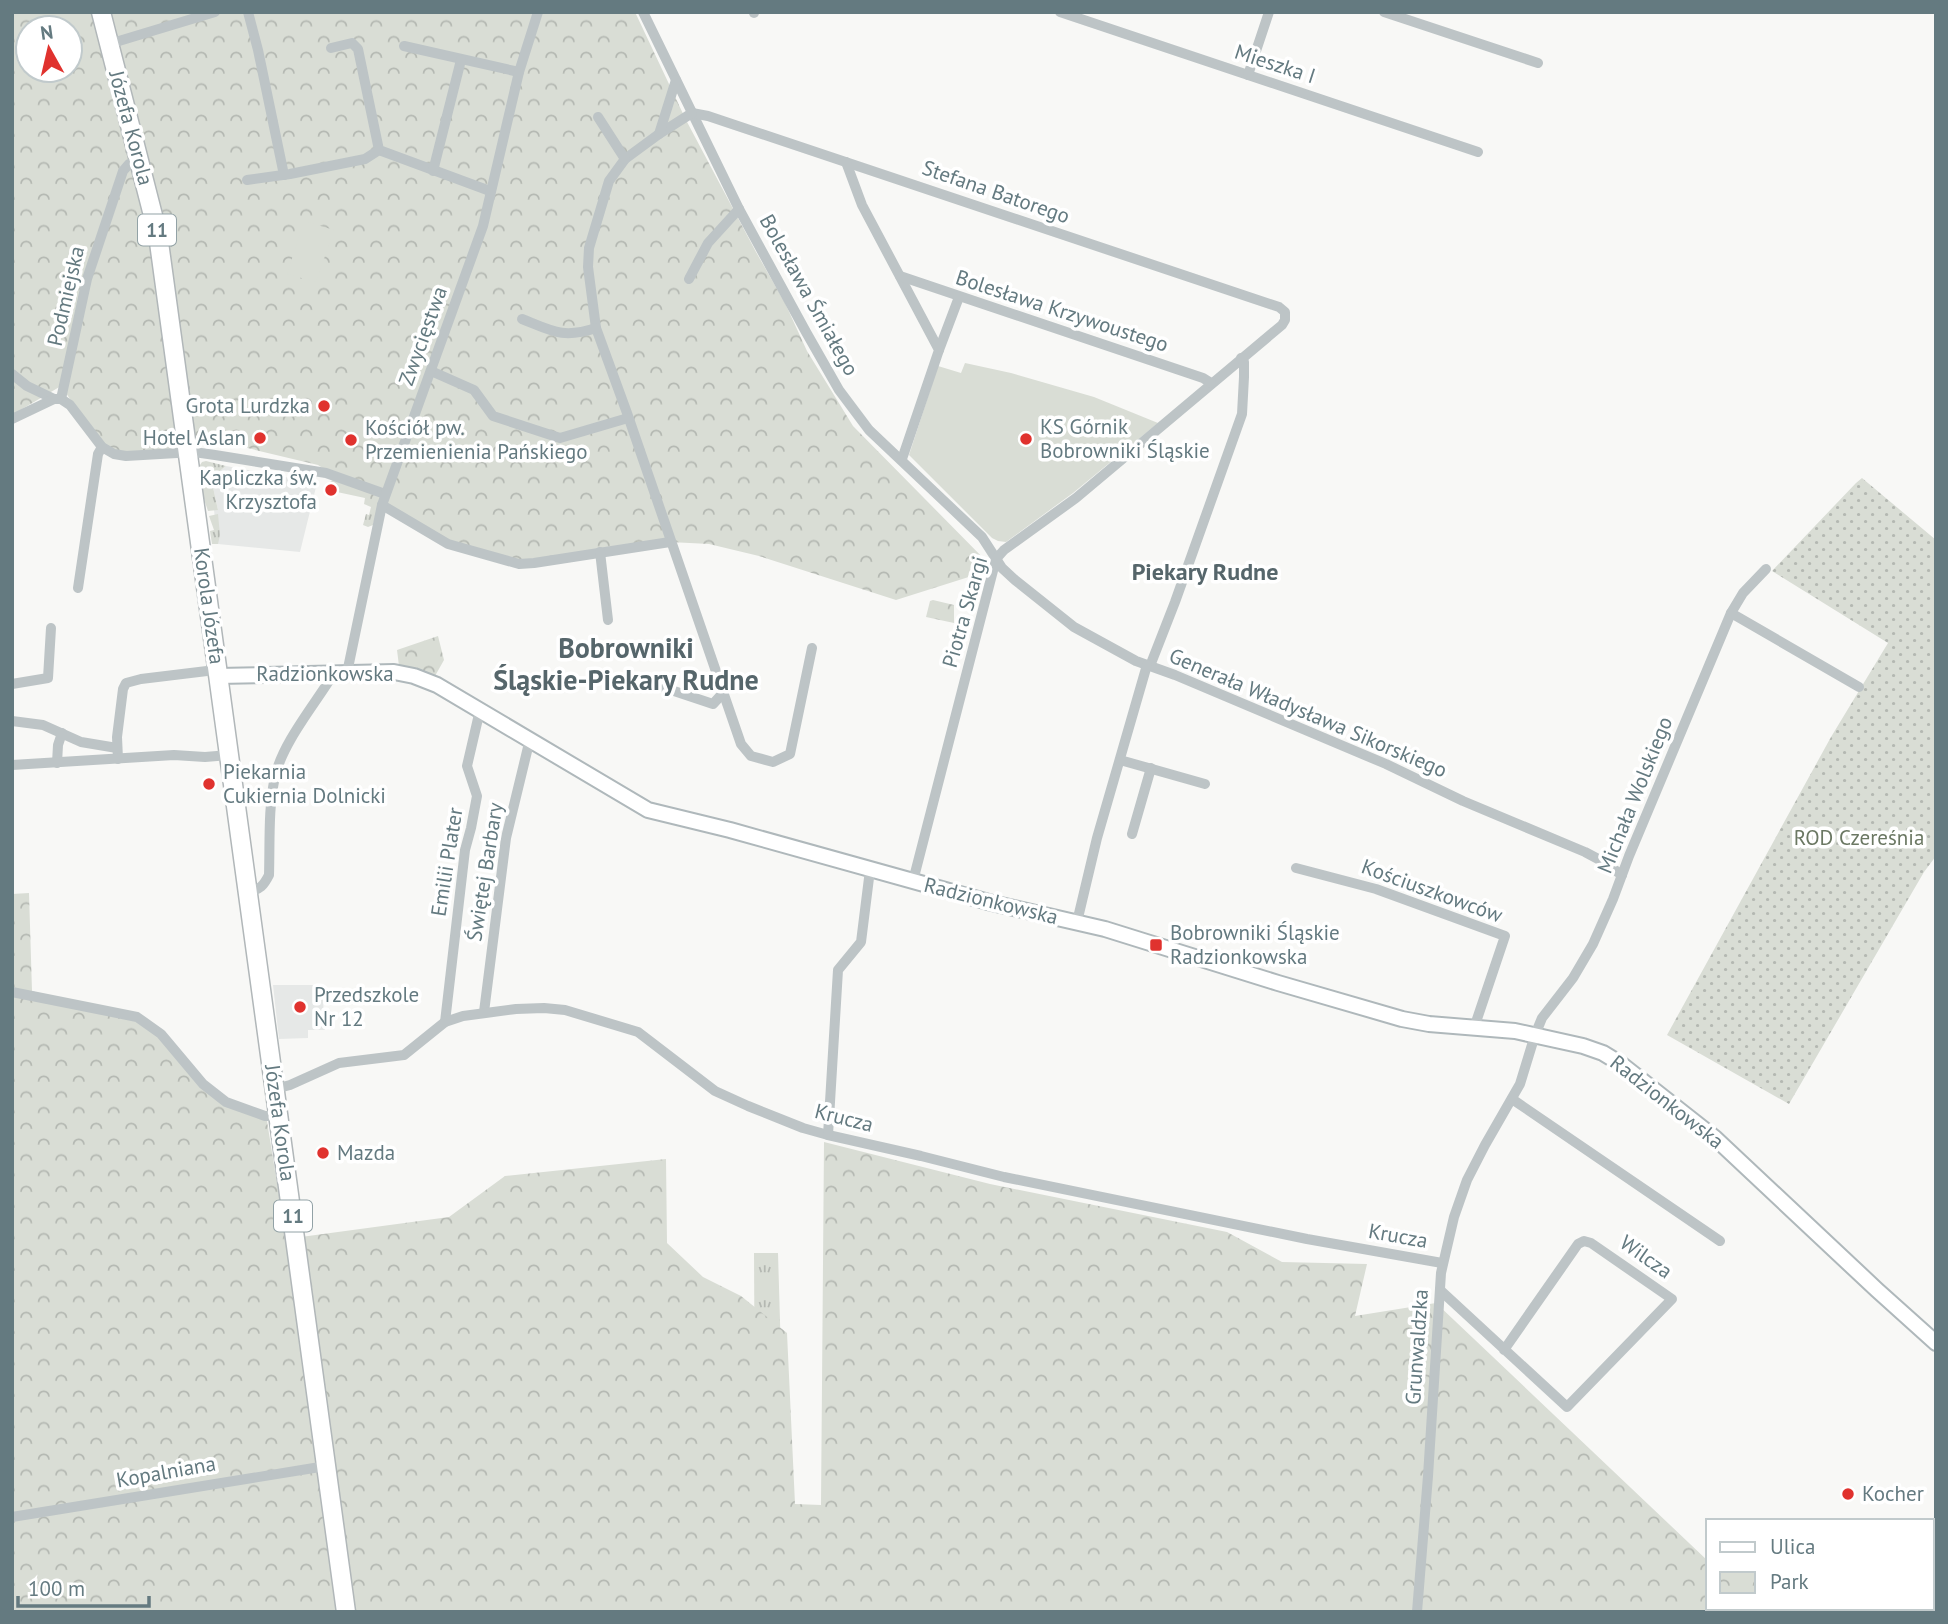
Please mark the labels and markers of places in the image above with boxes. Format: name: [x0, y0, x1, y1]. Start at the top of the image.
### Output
place label: Grota Lurdzka: [186, 392, 310, 419]
marker: Grota Lurdzka: [316, 398, 332, 414]
place label: KS Górnik Bobrowniki Śląskie: [1040, 413, 1210, 464]
place label: Kościół pw. Przemienienia Pańskiego: [365, 414, 588, 465]
place label: Hotel Aslan: [143, 424, 246, 451]
marker: Hotel Aslan: [252, 430, 268, 446]
marker: KS Górnik Bobrowniki Śląskie: [1018, 431, 1034, 447]
marker: Kościół pw. Przemienienia Pańskiego: [343, 432, 359, 448]
place label: Kapliczka św. Krzysztofa: [199, 464, 317, 515]
marker: Kapliczka św. Krzysztofa: [323, 482, 339, 498]
place label: Piekarnia Cukiernia Dolnicki: [223, 758, 386, 809]
marker: Piekarnia Cukiernia Dolnicki: [201, 776, 217, 792]
place label: Bobrowniki Śląskie Radzionkowska: [1170, 919, 1340, 970]
marker: Bobrowniki Śląskie Radzionkowska: [1148, 937, 1164, 953]
place label: Przedszkole Nr 12: [314, 981, 419, 1032]
marker: Przedszkole Nr 12: [292, 999, 308, 1015]
place label: Mazda: [337, 1139, 395, 1166]
marker: Mazda: [315, 1145, 331, 1161]
place label: Kocher: [1862, 1480, 1924, 1507]
marker: Kocher: [1840, 1486, 1856, 1502]

